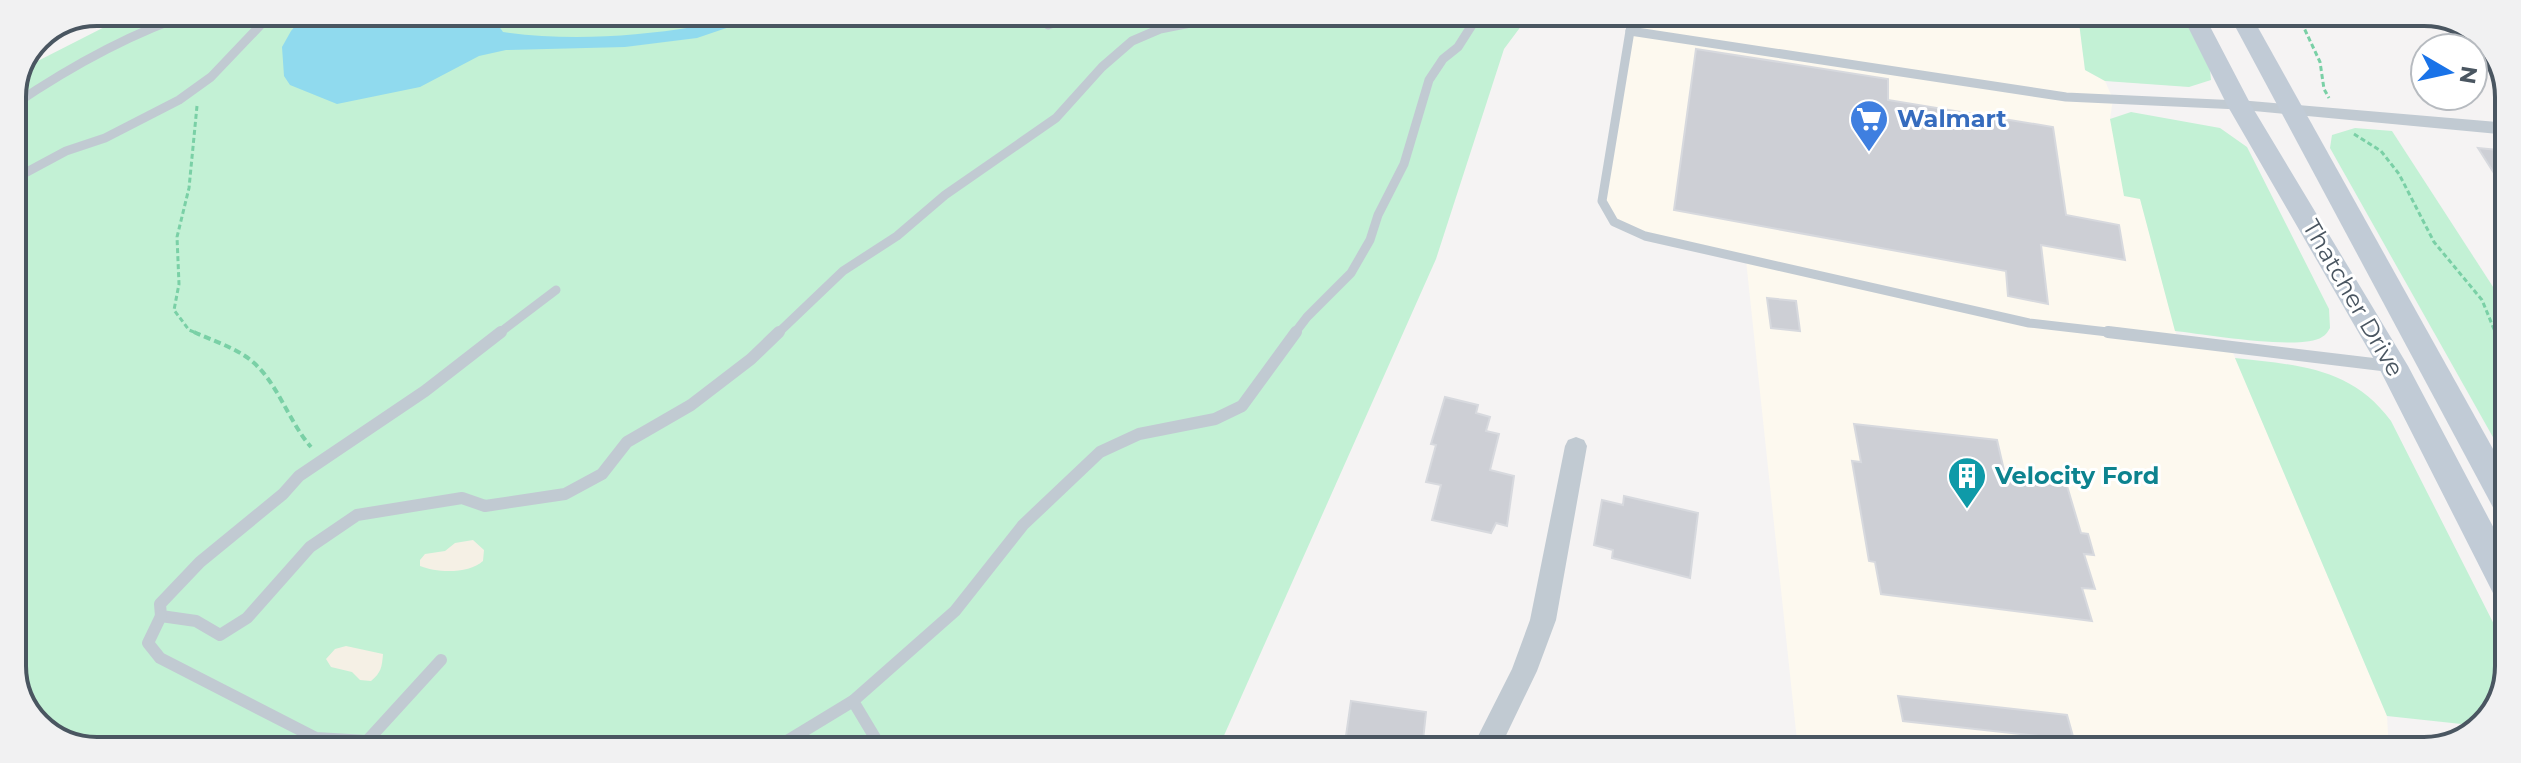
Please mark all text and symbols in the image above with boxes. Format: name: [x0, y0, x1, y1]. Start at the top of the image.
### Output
north arrow: [2409, 32, 2489, 112]
text: N: [2454, 64, 2483, 86]
supermarket icon: Walmart: [1848, 98, 1890, 153]
place label: Walmart: [1897, 104, 2007, 133]
street label: Thatcher Drive: [2297, 214, 2410, 381]
building icon: Velocity Ford: [1946, 455, 1988, 510]
place label: Velocity Ford: [1994, 461, 2159, 490]

